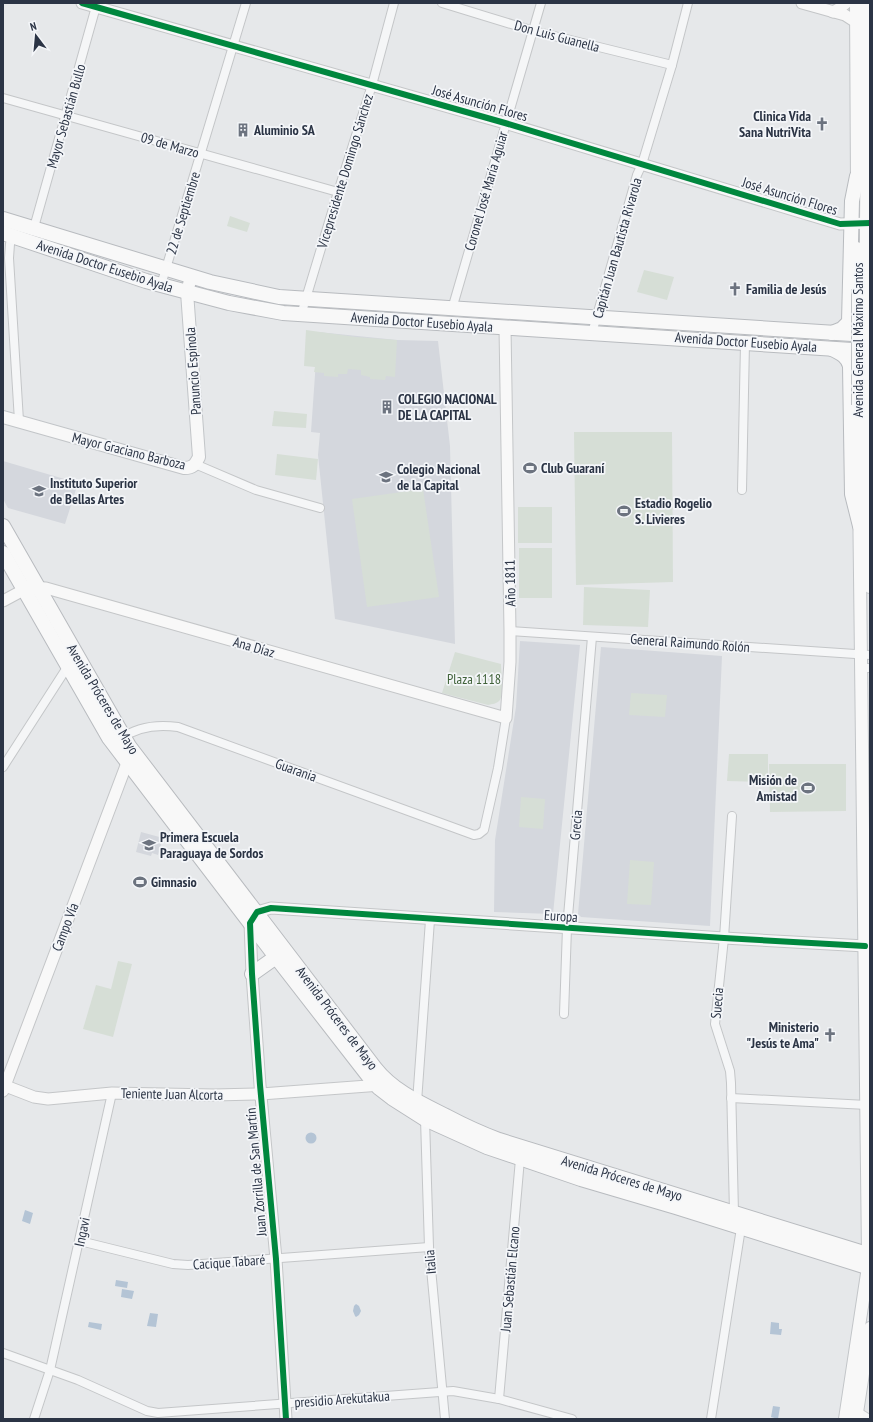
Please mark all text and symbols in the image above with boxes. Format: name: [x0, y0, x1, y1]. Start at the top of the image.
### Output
north arrow: [16, 16, 56, 56]
street label: Don Luis Guanella: [512, 16, 602, 56]
text: N: [28, 19, 38, 34]
street label: Mayor Sebastián Bullo: [43, 62, 89, 170]
street label: José Asunción Flores: [429, 80, 530, 125]
street label: Vicepresidente Domingo Sánchez: [313, 92, 377, 251]
place label: Clinica Vida Sana NutriVita: [739, 107, 811, 141]
church icon: Clinica Vida Sana NutriVita: [814, 116, 830, 132]
place label: Aluminio SA: [253, 121, 316, 139]
building icon: Aluminio SA: [235, 122, 251, 138]
street label: 09 de Marzo: [139, 128, 201, 162]
street label: Coronel José María Aguiar: [460, 129, 512, 253]
street label: 22 de Septiembre: [162, 169, 204, 257]
street label: José Asunción Flores: [739, 173, 840, 219]
street label: Capitán Juan Bautista Rivarola: [588, 176, 646, 320]
street label: Avenida Doctor Eusebio Ayala: [34, 235, 176, 297]
street label: Avenida General Máximo Santos: [849, 262, 867, 418]
place label: Familia de Jesús: [746, 280, 827, 298]
church icon: Familia de Jesús: [727, 281, 743, 297]
street label: Avenida Doctor Eusebio Ayala: [350, 308, 494, 336]
street label: Panuncio Espínola: [181, 327, 205, 415]
street label: Avenida Doctor Eusebio Ayala: [674, 328, 818, 356]
place label: COLEGIO NACIONAL DE LA CAPITAL: [398, 390, 497, 424]
building icon: COLEGIO NACIONAL DE LA CAPITAL: [379, 399, 395, 415]
street label: Mayor Graciano Barboza: [70, 428, 188, 474]
place label: Club Guaraní: [541, 459, 605, 477]
place label: Colegio Nacional de la Capital: [397, 460, 481, 494]
sports icon: Club Guaraní: [522, 460, 538, 476]
school or university icon: Colegio Nacional de la Capital: [378, 469, 394, 485]
place label: Instituto Superior de Bellas Artes: [50, 474, 138, 508]
school or university icon: Instituto Superior de Bellas Artes: [31, 483, 47, 499]
place label: Estadio Rogelio S. Livieres: [635, 494, 712, 528]
sports icon: Estadio Rogelio S. Livieres: [616, 503, 632, 519]
street label: Año 1811: [501, 559, 519, 607]
street label: General Raimundo Rolón: [630, 630, 750, 656]
street label: Ana Díaz: [231, 633, 277, 661]
street label: Avenida Próceres de Mayo: [63, 641, 143, 757]
park label: Plaza 1118: [447, 670, 501, 688]
street label: Guarania: [273, 754, 319, 786]
place label: Misión de Amistad: [749, 771, 797, 805]
sports icon: Misión de Amistad: [800, 780, 816, 796]
street label: Grecia: [566, 809, 586, 841]
place label: Primera Escuela Paraguaya de Sordos: [160, 828, 264, 862]
school or university icon: Primera Escuela Paraguaya de Sordos: [141, 837, 157, 853]
place label: Gimnasio: [151, 873, 197, 891]
sports icon: Gimnasio: [132, 874, 148, 890]
street label: Campo Vía: [48, 900, 82, 954]
street label: Europa: [544, 906, 578, 926]
street label: Avenida Próceres de Mayo: [292, 962, 382, 1074]
street label: Suecia: [707, 987, 727, 1019]
place label: Ministerio "Jesús te Ama": [746, 1018, 819, 1052]
church icon: Ministerio "Jesús te Ama": [822, 1027, 838, 1043]
street label: Teniente Juan Alcorta: [121, 1084, 223, 1104]
street label: Juan Zorrilla de San Martín: [241, 1107, 271, 1238]
street label: Avenida Próceres de Mayo: [559, 1151, 685, 1205]
street label: Ingavi: [70, 1216, 94, 1248]
street label: Juan Sebastián Elcano: [496, 1225, 524, 1334]
street label: Italia: [420, 1249, 440, 1275]
street label: Cacique Tabaré: [192, 1250, 266, 1274]
street label: presidio Arekutakua: [294, 1387, 390, 1411]

